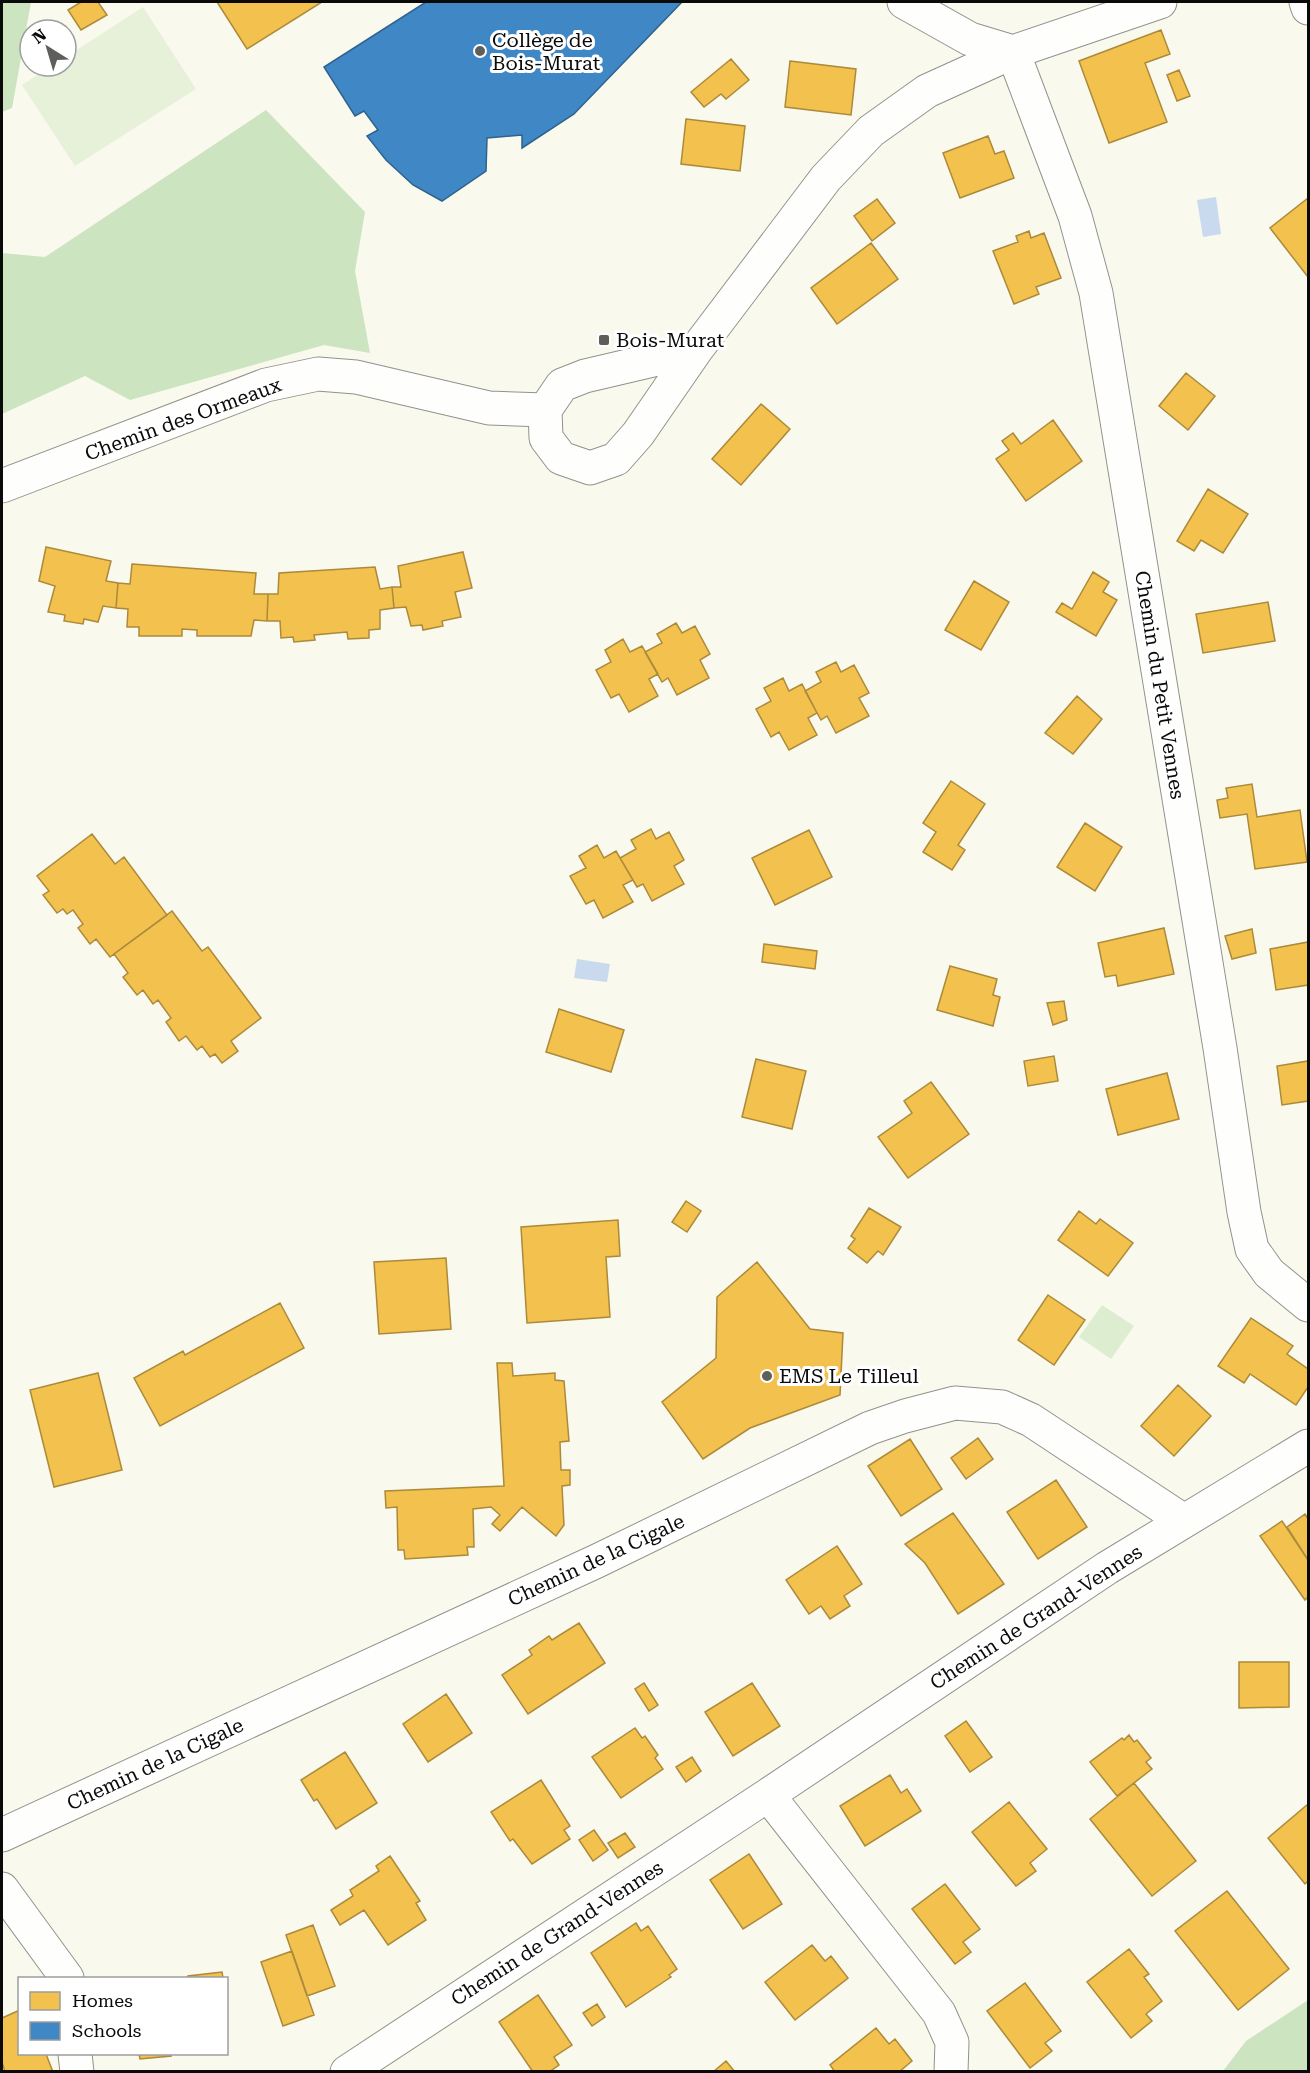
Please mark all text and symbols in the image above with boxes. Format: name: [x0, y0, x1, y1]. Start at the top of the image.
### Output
north arrow: [18, 18, 78, 78]
text: N: [29, 25, 50, 48]
place label: Collège de Bois-Murat: [492, 28, 601, 75]
marker: Collège de Bois-Murat: [473, 44, 487, 58]
place label: Bois-Murat: [616, 328, 725, 352]
marker: Bois-Murat: [597, 333, 611, 347]
street label: Chemin des Ormeaux: [81, 372, 285, 466]
street label: Chemin du Petit Vennes: [1130, 569, 1190, 801]
place label: EMS Le Tilleul: [779, 1364, 919, 1388]
marker: EMS Le Tilleul: [760, 1369, 774, 1383]
street label: Chemin de la Cigale: [504, 1509, 688, 1611]
street label: Chemin de Grand-Vennes: [925, 1539, 1147, 1695]
street label: Chemin de la Cigale: [63, 1713, 247, 1815]
street label: Chemin de Grand-Vennes: [446, 1855, 668, 2011]
legend: [18, 1977, 228, 2055]
text: Homes: [72, 1990, 133, 2011]
text: Schools: [72, 2020, 141, 2041]

